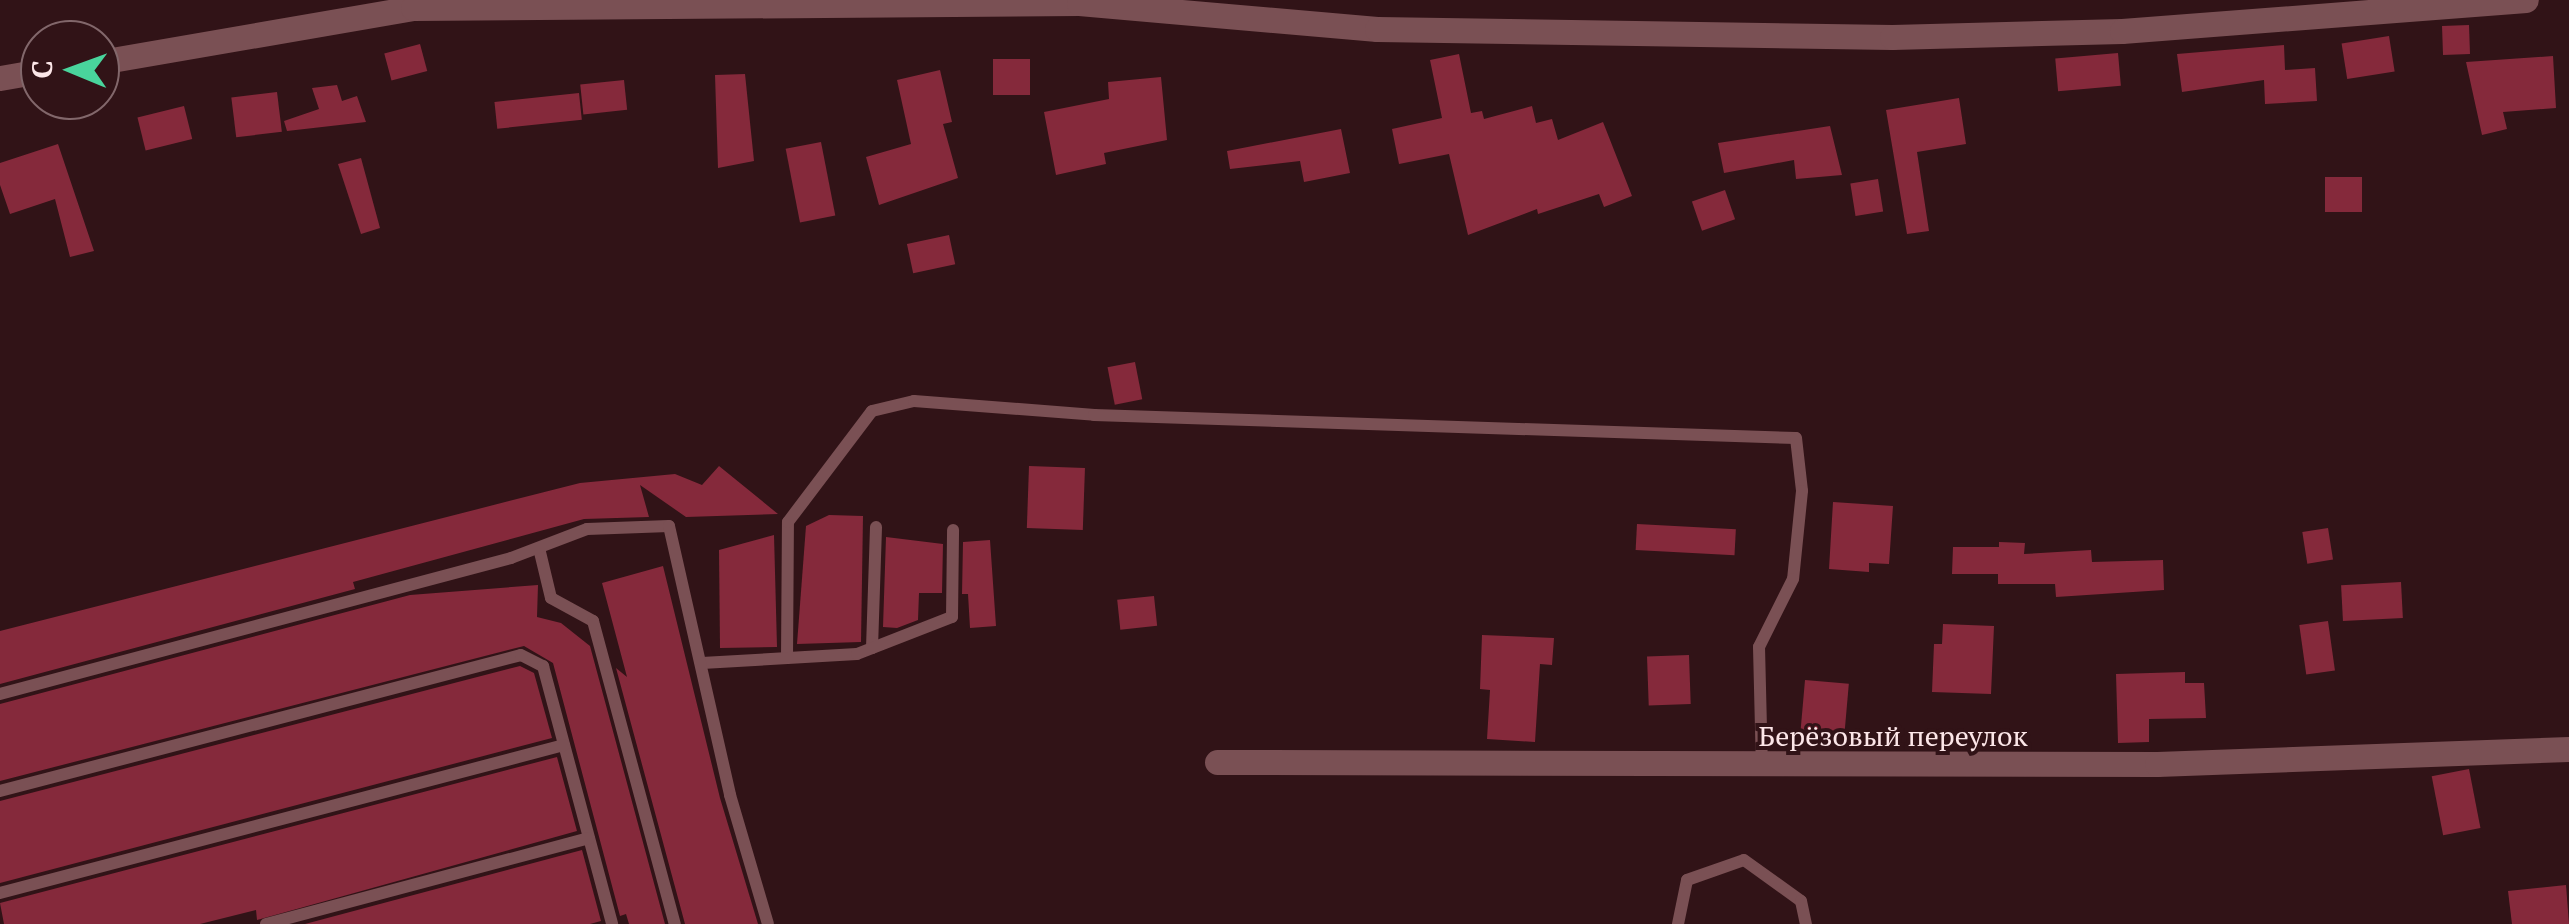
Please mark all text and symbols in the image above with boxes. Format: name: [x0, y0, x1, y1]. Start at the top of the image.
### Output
north arrow: [20, 20, 120, 120]
text: С: [23, 60, 60, 79]
street label: Берёзовый переулок: [1758, 719, 2028, 753]

